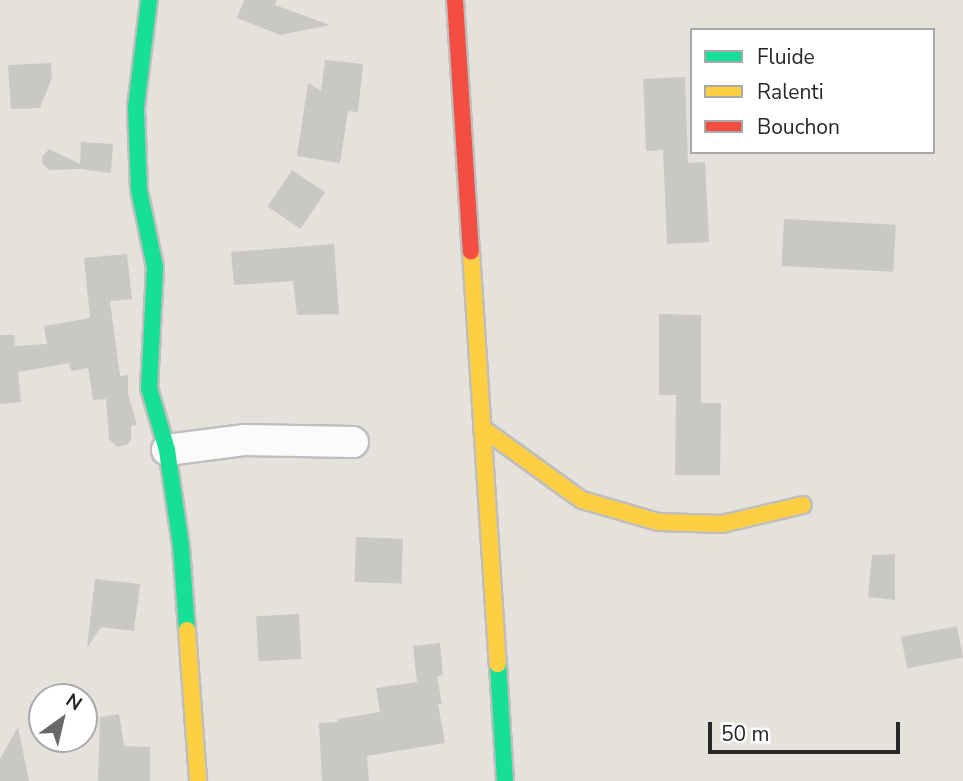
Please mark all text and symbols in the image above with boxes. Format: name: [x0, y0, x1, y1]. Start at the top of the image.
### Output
legend: [690, 28, 935, 154]
text: Fluide: [757, 43, 815, 71]
text: Ralenti: [757, 78, 824, 106]
text: Bouchon: [757, 113, 840, 141]
north arrow: [28, 683, 98, 753]
text: N: [60, 687, 87, 717]
scale bar: [711, 708, 904, 752]
text: 50 m: [721, 720, 770, 748]

